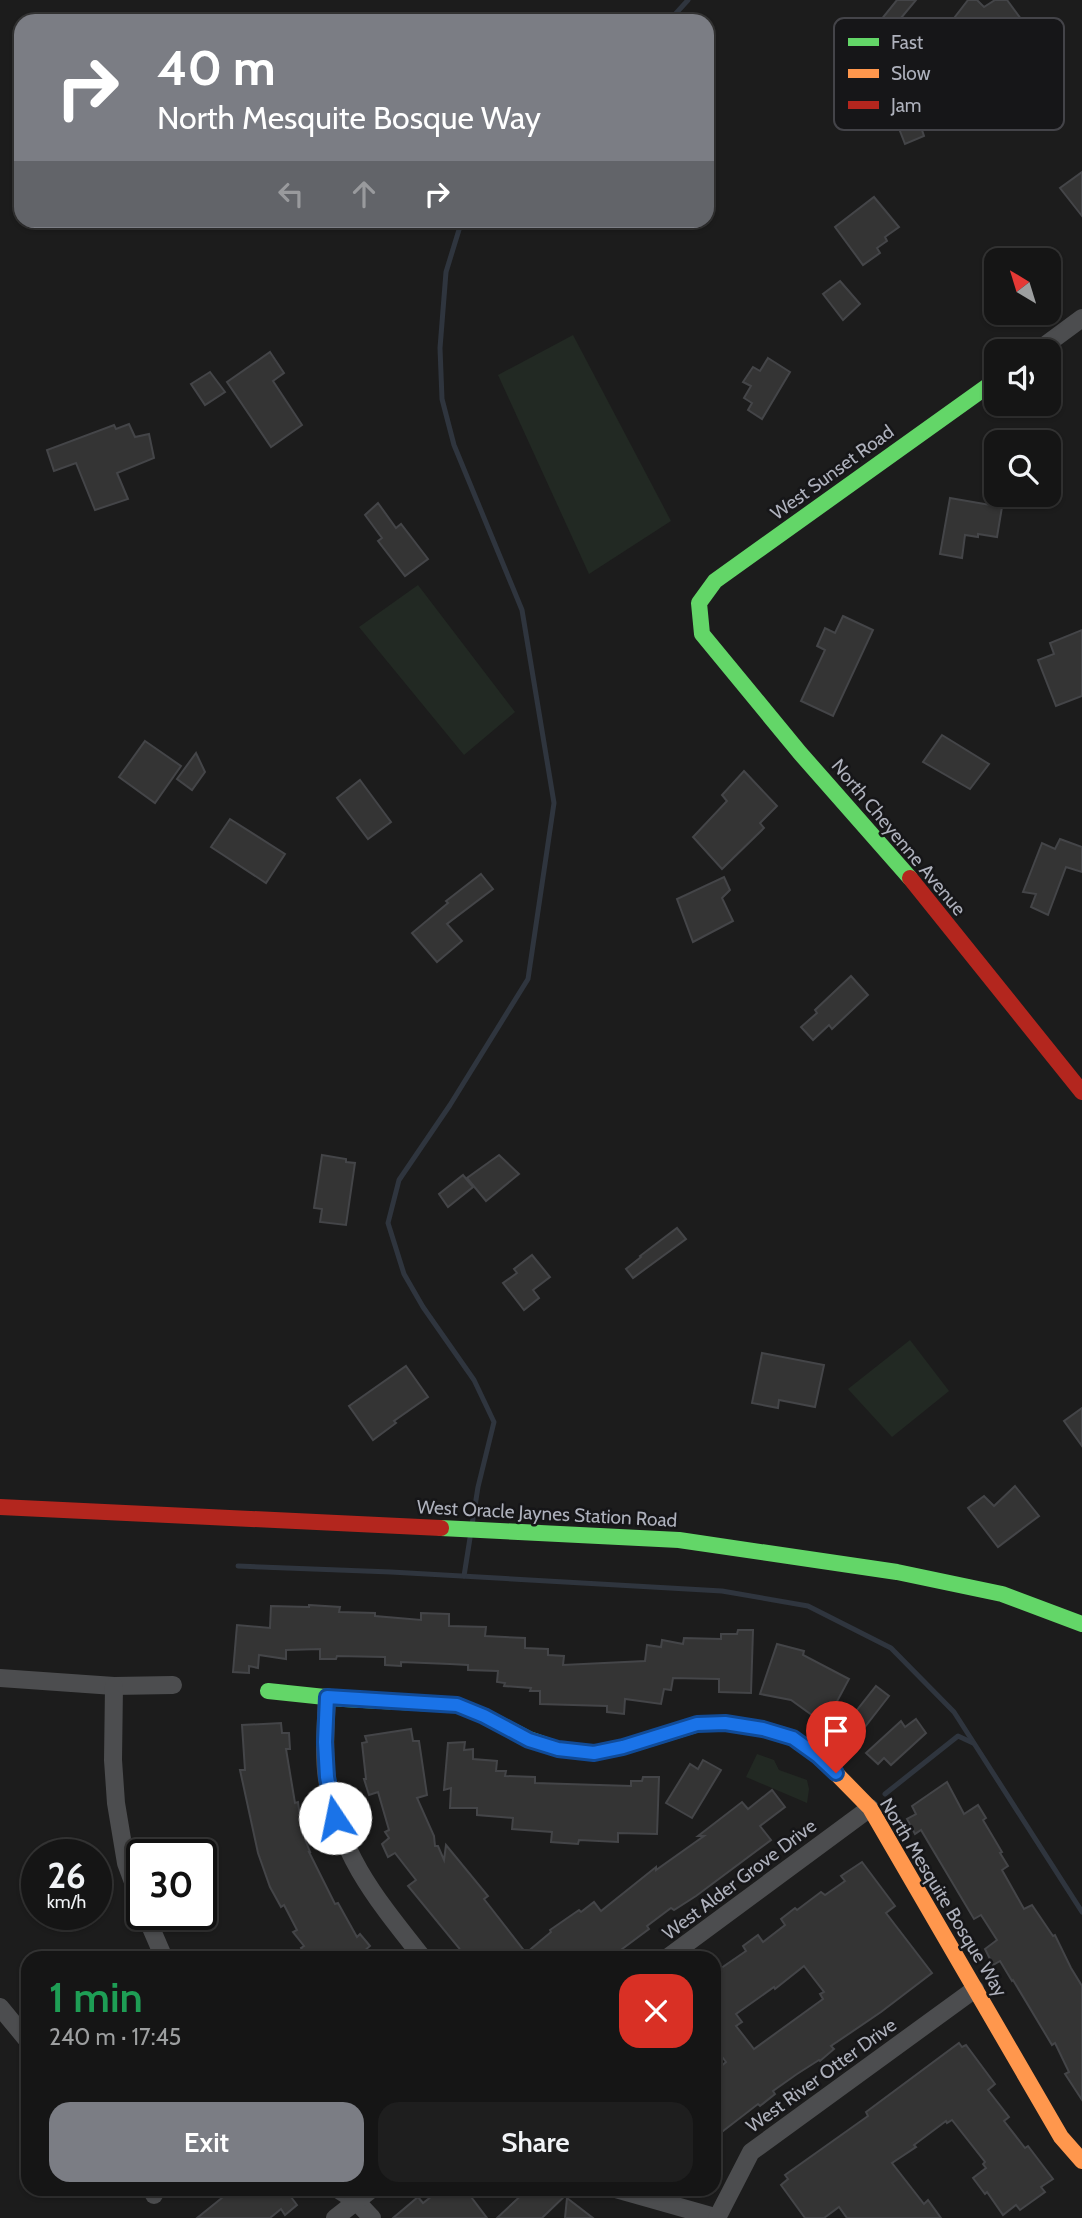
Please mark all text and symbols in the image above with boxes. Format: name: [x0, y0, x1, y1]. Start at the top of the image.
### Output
legend: [834, 18, 1064, 130]
text: Fast: [891, 31, 924, 54]
text: 40 m: [157, 38, 276, 97]
icon: right: [42, 42, 133, 133]
text: Slow: [891, 62, 931, 85]
text: Jam: [890, 94, 921, 117]
text: North Mesquite Bosque Way: [157, 98, 541, 137]
icon: left: [272, 175, 310, 213]
icon: ahead: [345, 175, 383, 213]
icon: right: [418, 175, 456, 213]
north arrow: [984, 248, 1060, 326]
map controls: [984, 248, 1061, 507]
button: sound: [984, 339, 1061, 416]
street label: West Sunset Road: [766, 420, 898, 525]
button: search: [984, 430, 1061, 507]
street label: North Cheyenne Avenue: [827, 755, 971, 920]
street label: West Oracle Jaynes Station Road: [416, 1495, 678, 1532]
pin: [806, 1701, 866, 1773]
icon: arrive: [817, 1712, 855, 1750]
position arrow: [298, 1781, 372, 1855]
street label: North Mesquite Bosque Way: [875, 1794, 1012, 2001]
street label: West Alder Grove Drive: [658, 1814, 821, 1945]
speed limit sign: 30: [126, 1839, 217, 1930]
text: 26: [47, 1854, 86, 1897]
text: km/h: [47, 1891, 86, 1913]
text: 1 min: [49, 1971, 143, 2023]
button: close: [619, 1974, 693, 2048]
street label: West River Otter Drive: [742, 2013, 901, 2138]
text: 240 m · 17:45: [49, 2023, 181, 2051]
button: Exit: [49, 2102, 364, 2182]
button: Share: [378, 2102, 693, 2182]

